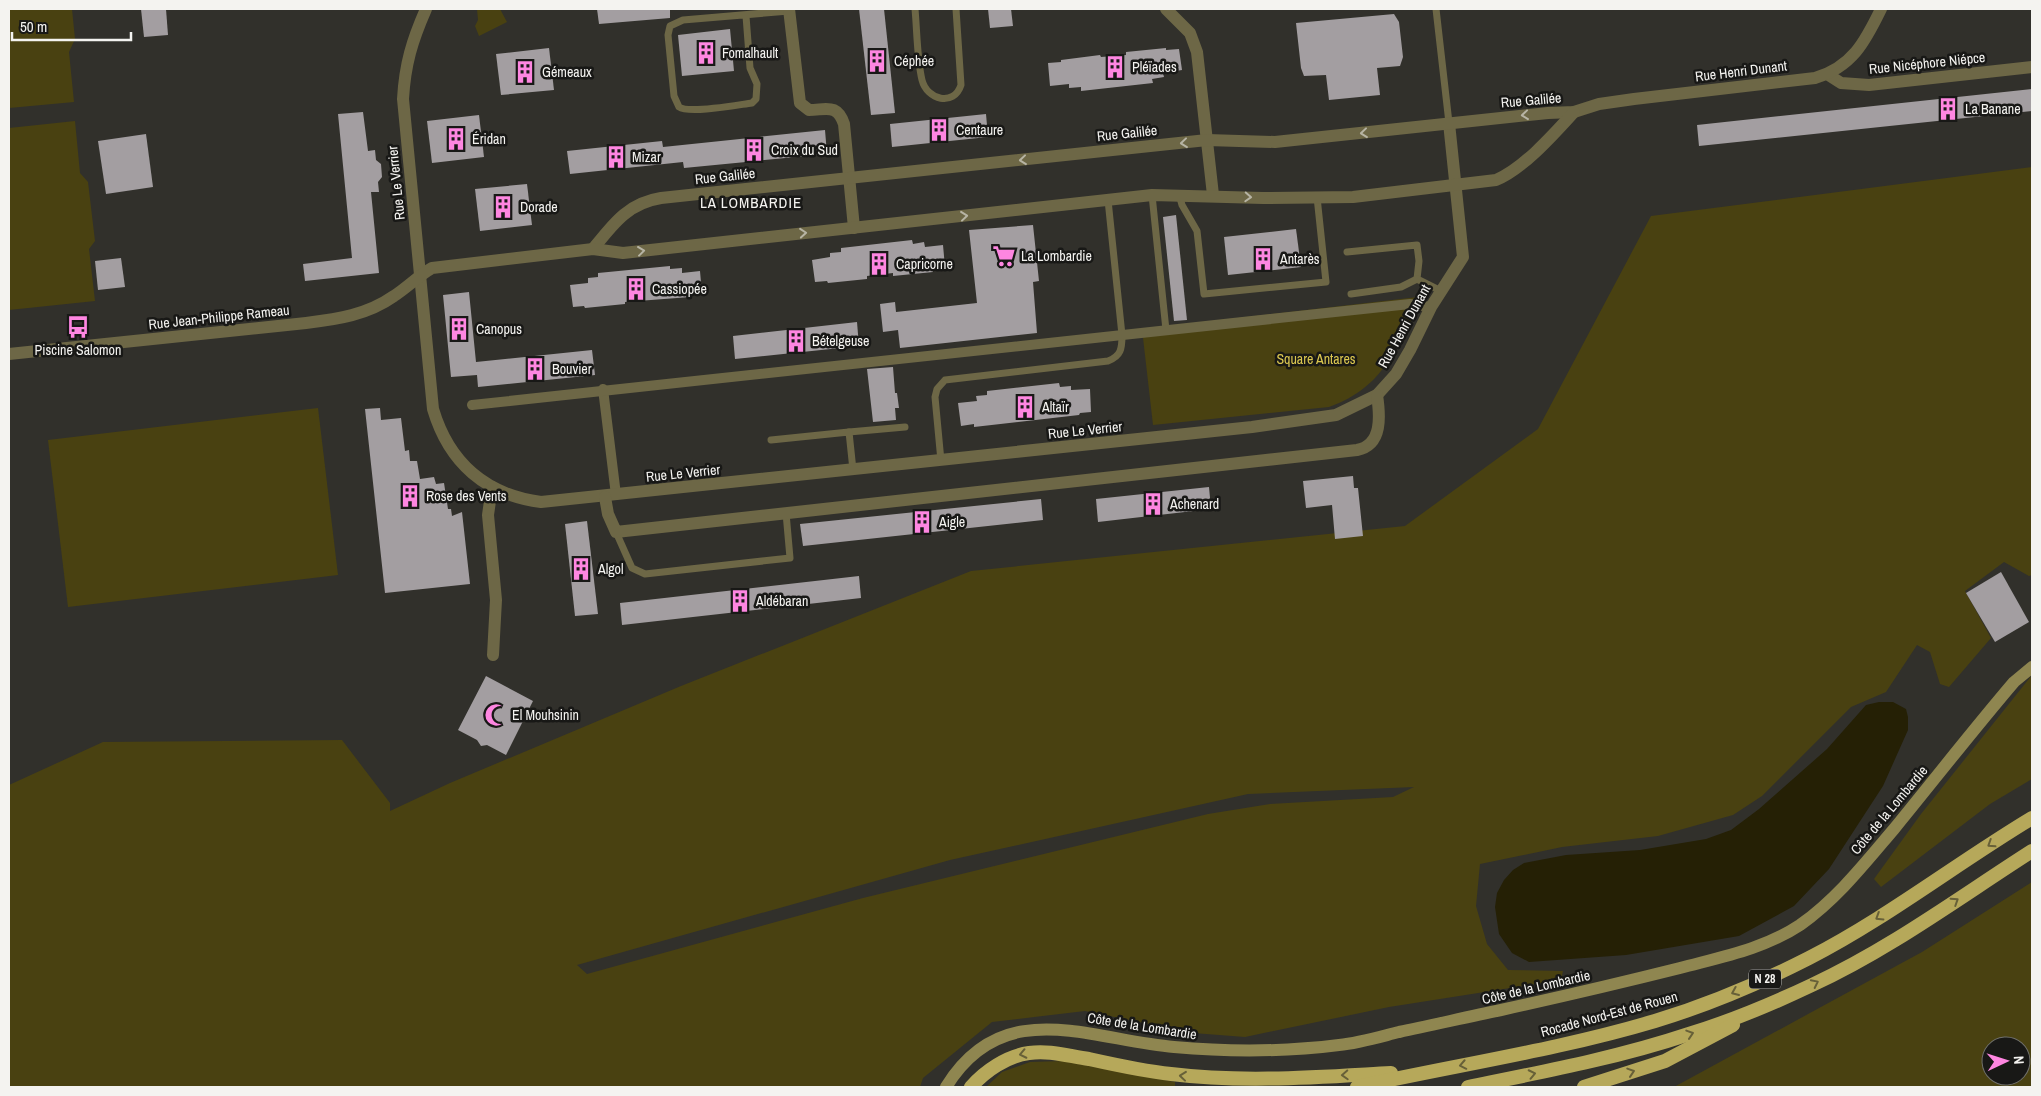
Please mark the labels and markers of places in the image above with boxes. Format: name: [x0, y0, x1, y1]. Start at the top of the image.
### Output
building icon: Fomalhault: [693, 40, 719, 66]
place label: Fomalhault: [722, 44, 778, 62]
building icon: Céphée: [864, 48, 890, 74]
place label: Céphée: [894, 52, 934, 70]
building icon: Pléïades: [1102, 54, 1128, 80]
place label: Pléïades: [1132, 58, 1177, 76]
building icon: Gémeaux: [512, 59, 538, 85]
place label: Gémeaux: [542, 63, 592, 81]
building icon: La Banane: [1935, 96, 1961, 122]
place label: La Banane: [1965, 100, 2021, 118]
building icon: Centaure: [926, 117, 952, 143]
place label: Centaure: [956, 121, 1003, 139]
building icon: Éridan: [443, 126, 469, 152]
place label: Éridan: [472, 130, 506, 148]
building icon: Croix du Sud: [741, 137, 767, 163]
place label: Croix du Sud: [771, 141, 838, 159]
building icon: Mizar: [603, 144, 629, 170]
place label: Mizar: [632, 148, 661, 166]
building icon: Dorade: [490, 194, 516, 220]
place label: Dorade: [520, 198, 558, 216]
supermarket icon: La Lombardie: [991, 243, 1017, 269]
building icon: Antarès: [1250, 246, 1276, 272]
place label: La Lombardie: [1021, 247, 1092, 265]
place label: Antarès: [1279, 250, 1320, 268]
building icon: Capricorne: [866, 251, 892, 277]
place label: Capricorne: [896, 255, 953, 273]
building icon: Cassiopée: [623, 276, 649, 302]
place label: Cassiopée: [652, 280, 707, 298]
bus stop icon: Piscine Salomon: [65, 314, 91, 340]
building icon: Canopus: [446, 316, 472, 342]
place label: Canopus: [476, 320, 522, 338]
building icon: Bételgeuse: [783, 328, 809, 354]
place label: Bételgeuse: [812, 332, 869, 350]
place label: Piscine Salomon: [35, 341, 121, 359]
building icon: Bouvier: [522, 356, 548, 382]
place label: Bouvier: [552, 360, 592, 378]
building icon: Altaïr: [1012, 394, 1038, 420]
place label: Altaïr: [1041, 398, 1069, 416]
building icon: Rose des Vents: [397, 483, 423, 509]
place label: Rose des Vents: [426, 487, 507, 505]
building icon: Achenard: [1140, 491, 1166, 517]
place label: Achenard: [1169, 495, 1219, 513]
building icon: Aigle: [909, 509, 935, 535]
place label: Aigle: [938, 513, 965, 531]
building icon: Algol: [568, 556, 594, 582]
place label: Algol: [597, 560, 624, 578]
building icon: Aldébaran: [727, 588, 753, 614]
place label: Aldébaran: [755, 592, 808, 610]
mosque icon: El Mouhsinin: [483, 702, 509, 728]
place label: El Mouhsinin: [512, 706, 579, 724]

